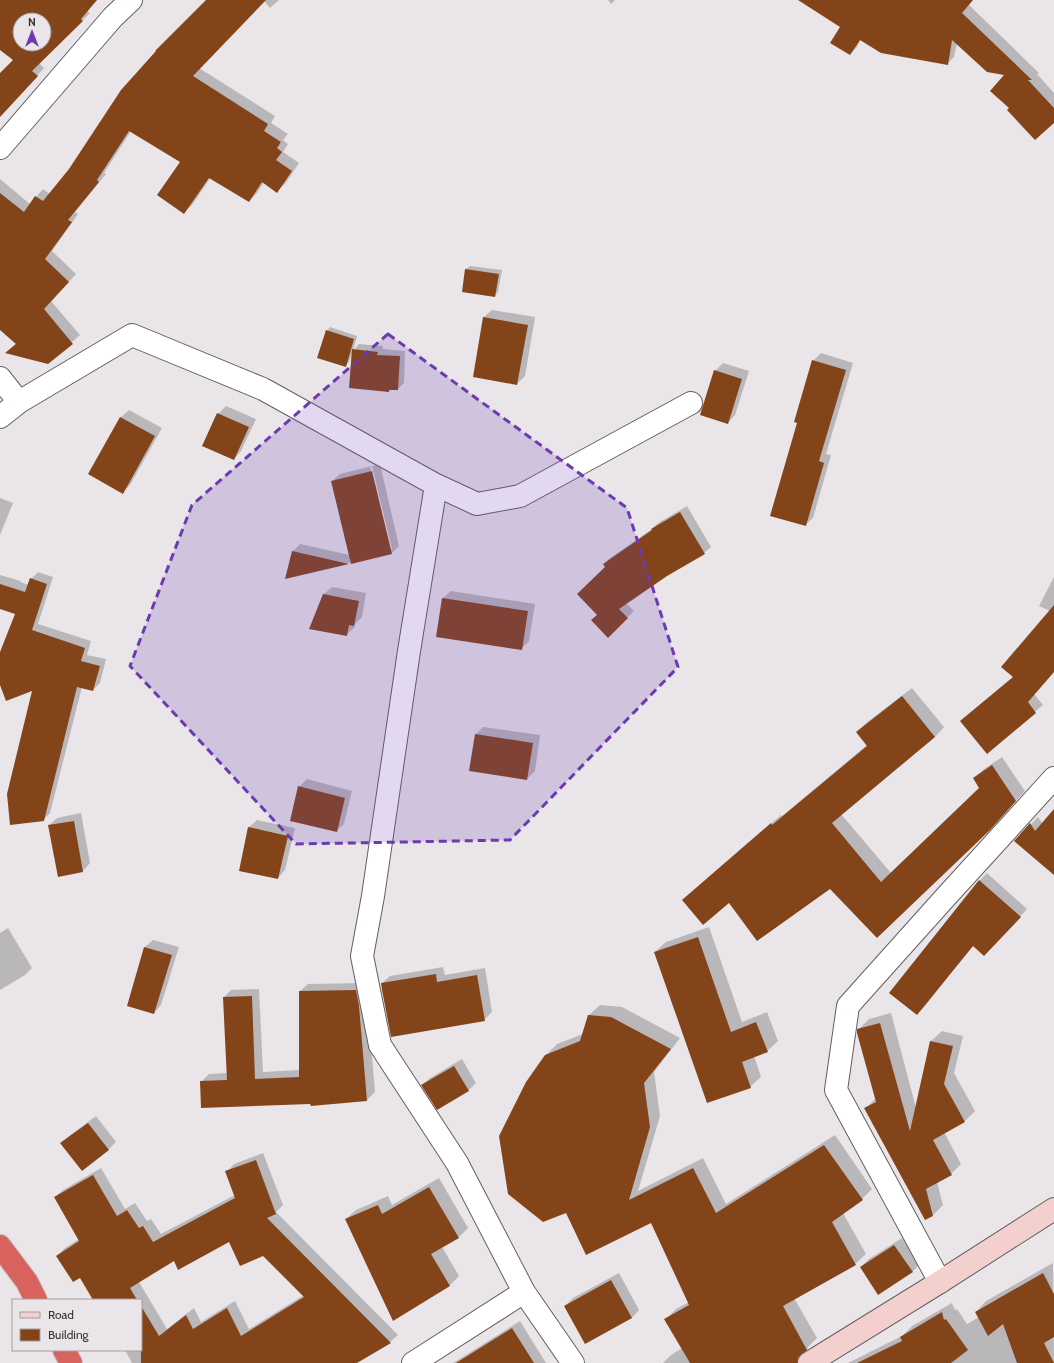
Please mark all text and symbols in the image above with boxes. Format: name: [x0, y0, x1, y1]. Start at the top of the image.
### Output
north arrow: [12, 12, 52, 52]
text: N: [28, 15, 36, 29]
legend: [12, 1299, 142, 1351]
text: Road: [48, 1307, 74, 1322]
text: Building: [48, 1327, 90, 1342]

